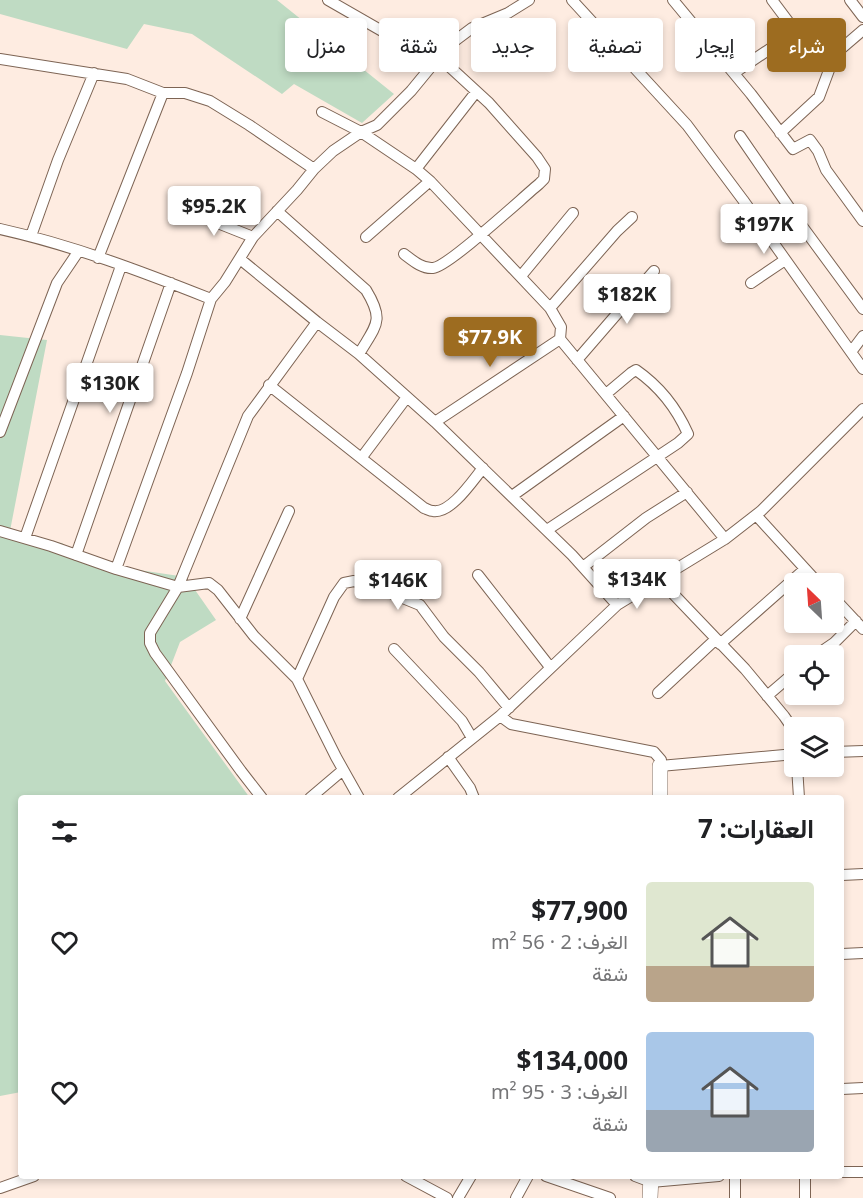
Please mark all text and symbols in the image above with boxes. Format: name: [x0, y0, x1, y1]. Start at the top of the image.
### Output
chip: منزل: [285, 18, 367, 72]
chip: شقة: [379, 18, 459, 72]
chip: جديد: [471, 18, 556, 72]
chip: تصفية: [568, 18, 663, 72]
chip: إيجار: [675, 18, 755, 72]
chip: شراء: [767, 18, 846, 72]
pin: $95.2K: [165, 186, 263, 237]
text: $95.2K: [182, 192, 246, 219]
pin: $197K: [722, 204, 806, 255]
text: $197K: [734, 210, 794, 237]
pin: $182K: [585, 274, 669, 325]
text: $182K: [597, 280, 657, 307]
pin: $77.9K: [441, 317, 539, 368]
text: $77.9K: [458, 323, 522, 350]
pin: $130K: [68, 363, 152, 414]
text: $130K: [80, 369, 140, 396]
pin: $134K: [595, 559, 679, 610]
pin: $146K: [356, 560, 440, 611]
text: $134K: [607, 565, 667, 592]
text: $146K: [368, 566, 428, 593]
north arrow: [784, 573, 844, 633]
map controls: [784, 573, 844, 777]
button: locate: [784, 645, 844, 705]
button: layers: [784, 717, 844, 777]
text: العقارات: 7: [698, 810, 814, 846]
icon: filters: [48, 815, 81, 848]
text: $77,900: [531, 892, 628, 928]
icon: home: [694, 906, 766, 978]
icon: heart: [48, 926, 81, 959]
text: الغرف: 2 · 56 m²: [491, 928, 628, 955]
text: شقة: [592, 960, 628, 987]
text: $134,000: [516, 1042, 628, 1078]
icon: home: [694, 1056, 766, 1128]
icon: heart: [48, 1076, 81, 1109]
text: الغرف: 3 · 95 m²: [491, 1078, 628, 1105]
text: شقة: [592, 1110, 628, 1137]

